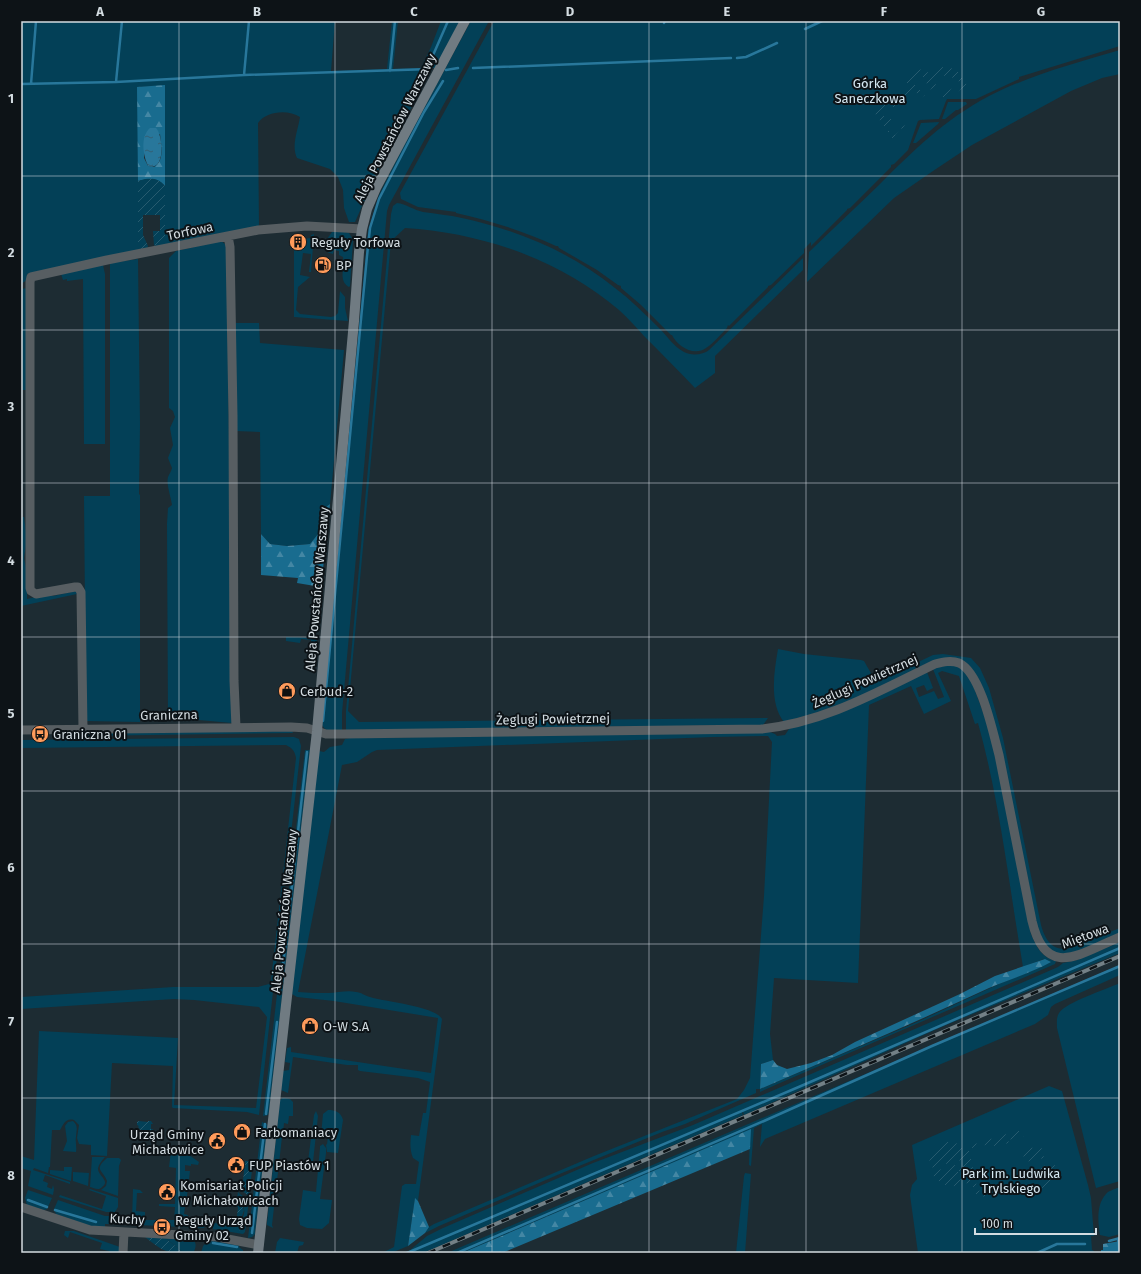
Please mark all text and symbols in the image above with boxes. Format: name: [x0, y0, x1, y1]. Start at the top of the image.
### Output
text: A: [95, 4, 104, 19]
text: B: [253, 4, 261, 19]
text: C: [410, 4, 418, 19]
text: D: [566, 4, 575, 19]
text: E: [724, 4, 731, 19]
text: F: [881, 4, 888, 19]
text: G: [1037, 4, 1045, 19]
street label: Aleja Powstańców Warszawy: [351, 51, 439, 205]
park label: Górka Saneczkowa: [834, 76, 906, 106]
text: 1: [8, 91, 14, 106]
street label: Torfowa: [166, 219, 214, 243]
building icon: Reguły Torfowa: [288, 232, 308, 252]
place label: Reguły Torfowa: [311, 235, 401, 250]
text: 2: [8, 245, 15, 260]
fuel station icon: BP: [313, 255, 333, 275]
place label: BP: [336, 258, 352, 273]
text: 3: [7, 399, 15, 414]
street label: Aleja Powstańców Warszawy: [302, 506, 332, 672]
text: 4: [7, 553, 15, 568]
street label: Żeglugi Powietrznej: [810, 651, 920, 711]
shop icon: Cerbud-2: [277, 681, 297, 701]
place label: Cerbud-2: [300, 684, 353, 699]
text: 5: [8, 706, 15, 721]
street label: Graniczna: [140, 707, 198, 723]
street label: Żeglugi Powietrznej: [496, 711, 610, 727]
bus stop icon: Graniczna 01: [30, 724, 50, 744]
place label: Graniczna 01: [53, 727, 127, 742]
street label: Aleja Powstańców Warszawy: [268, 828, 300, 994]
text: 6: [7, 860, 15, 875]
street label: Miętowa: [1059, 921, 1111, 951]
text: 7: [8, 1014, 14, 1029]
shop icon: O-W S.A: [300, 1016, 320, 1036]
place label: O-W S.A: [323, 1019, 370, 1034]
shop icon: Farbomaniacy: [232, 1122, 252, 1142]
place label: Farbomaniacy: [255, 1125, 338, 1140]
place label: Urząd Gminy Michałowice: [130, 1127, 205, 1157]
public building icon: Urząd Gminy Michałowice: [207, 1131, 227, 1151]
public building icon: FUP Piastów 1: [226, 1155, 246, 1175]
place label: FUP Piastów 1: [249, 1158, 330, 1173]
park label: Park im. Ludwika Trylskiego: [962, 1166, 1060, 1196]
text: 8: [7, 1168, 15, 1183]
place label: Komisariat Policji w Michałowicach: [180, 1178, 283, 1208]
public building icon: Komisariat Policji w Michałowicach: [157, 1182, 177, 1202]
scale bar: [975, 1210, 1096, 1236]
street label: Kuchy: [109, 1211, 146, 1227]
place label: Reguły Urząd Gminy 02: [175, 1213, 252, 1243]
bus stop icon: Reguły Urząd Gminy 02: [152, 1217, 172, 1237]
text: 100 m: [981, 1217, 1013, 1231]

